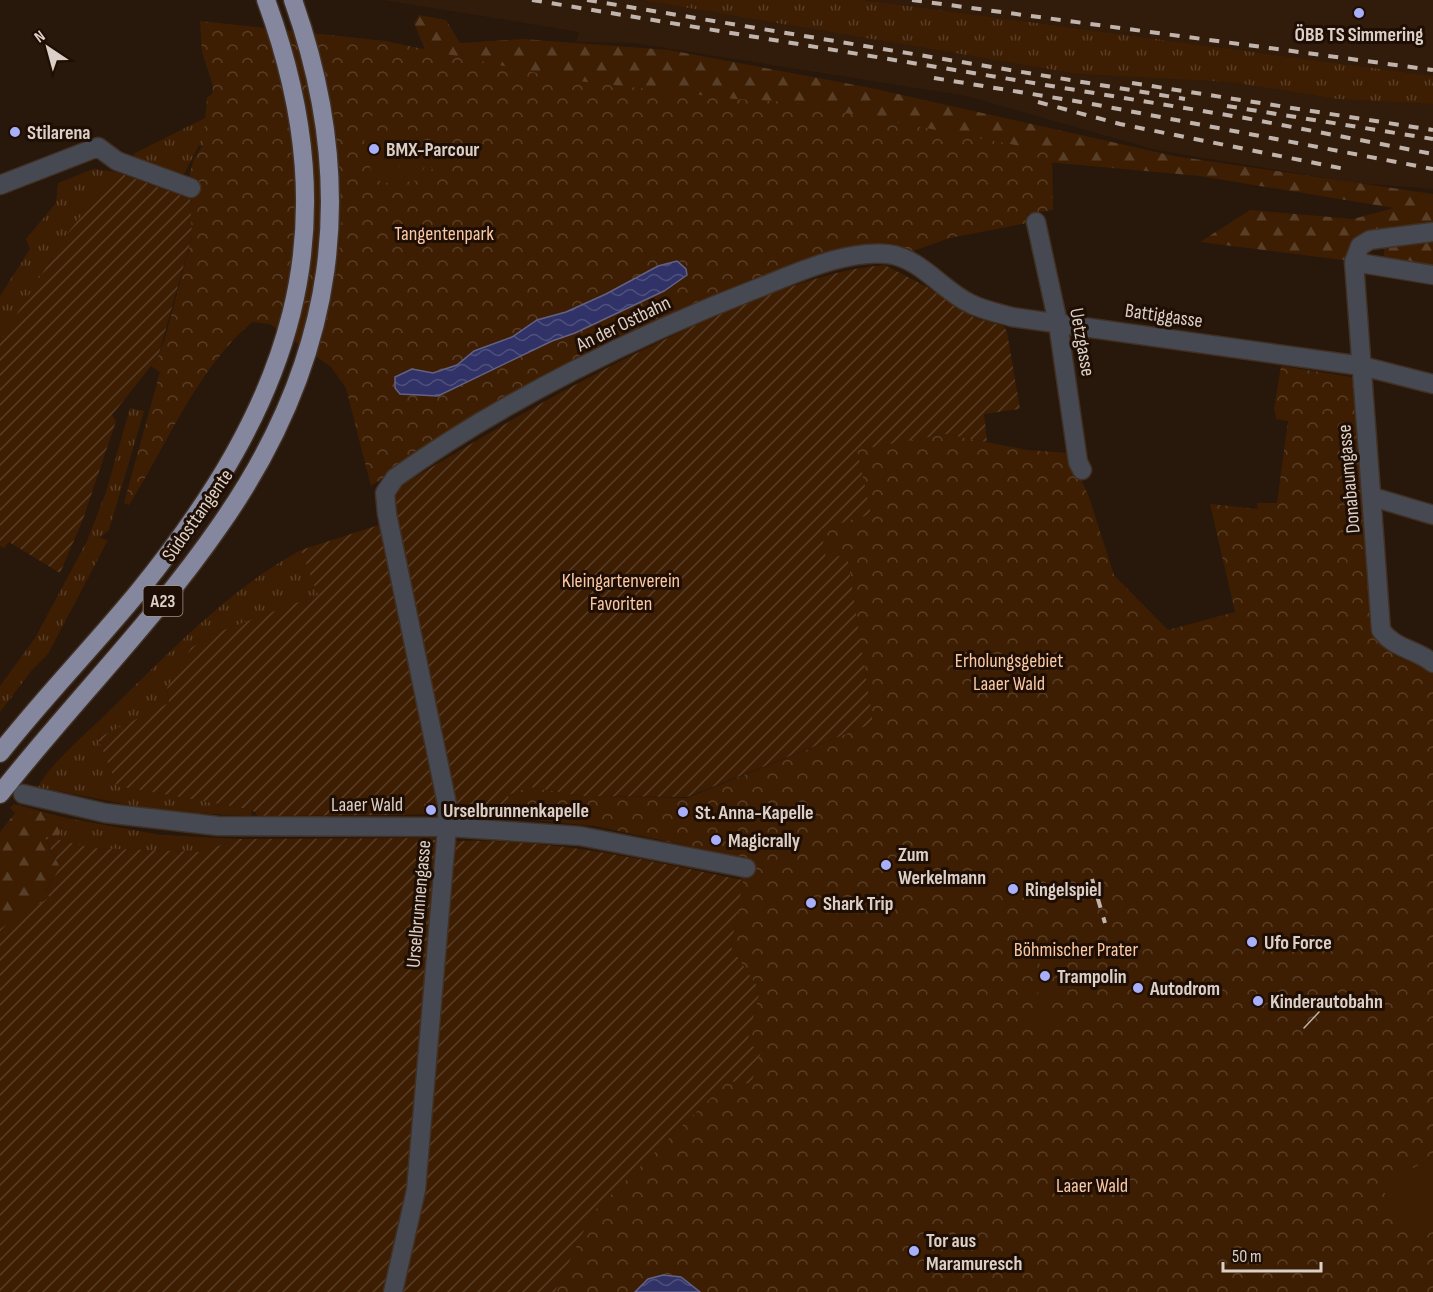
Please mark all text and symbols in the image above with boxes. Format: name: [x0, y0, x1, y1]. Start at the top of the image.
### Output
marker: ÖBB TS Simmering: [1352, 6, 1366, 20]
north arrow: [18, 18, 78, 78]
place label: ÖBB TS Simmering: [1295, 23, 1424, 47]
text: N: [31, 27, 49, 47]
place label: Stilarena: [27, 121, 91, 145]
marker: Stilarena: [8, 125, 22, 139]
place label: BMX-Parcour: [386, 138, 480, 162]
marker: BMX-Parcour: [367, 142, 381, 156]
park label: Tangentenpark: [394, 222, 494, 246]
street label: An der Ostbahn: [571, 291, 675, 358]
street label: Battiggasse: [1124, 299, 1204, 333]
street label: Uetzgasse: [1064, 306, 1100, 378]
street label: Donabaumgasse: [1332, 423, 1366, 534]
street label: Südosttangente: [157, 465, 239, 567]
park label: Kleingartenverein Favoriten: [562, 569, 680, 616]
road number: A23: [144, 586, 182, 616]
park label: Erholungsgebiet Laaer Wald: [955, 649, 1063, 696]
street label: Laaer Wald: [331, 793, 403, 817]
place label: Urselbrunnenkapelle: [443, 799, 589, 823]
place label: St. Anna-Kapelle: [695, 801, 814, 825]
marker: Urselbrunnenkapelle: [424, 803, 438, 817]
marker: St. Anna-Kapelle: [676, 805, 690, 819]
place label: Magicrally: [728, 829, 801, 853]
marker: Magicrally: [709, 833, 723, 847]
street label: Urselbrunnengasse: [401, 839, 437, 969]
place label: Zum Werkelmann: [898, 843, 986, 890]
marker: Zum Werkelmann: [879, 858, 893, 872]
place label: Ringelspiel: [1025, 878, 1102, 902]
marker: Ringelspiel: [1006, 882, 1020, 896]
place label: Shark Trip: [823, 892, 893, 916]
marker: Shark Trip: [804, 896, 818, 910]
place label: Ufo Force: [1264, 931, 1332, 955]
marker: Ufo Force: [1245, 935, 1259, 949]
park label: Böhmischer Prater: [1014, 938, 1138, 962]
place label: Trampolin: [1057, 965, 1127, 989]
marker: Trampolin: [1038, 969, 1052, 983]
place label: Autodrom: [1149, 977, 1220, 1001]
marker: Autodrom: [1131, 981, 1145, 995]
place label: Kinderautobahn: [1270, 990, 1383, 1014]
marker: Kinderautobahn: [1251, 994, 1265, 1008]
park label: Laaer Wald: [1056, 1174, 1128, 1198]
place label: Tor aus Maramuresch: [926, 1229, 1022, 1276]
scale bar: [1223, 1235, 1320, 1273]
marker: Tor aus Maramuresch: [907, 1244, 921, 1258]
text: 50 m: [1232, 1246, 1262, 1267]

